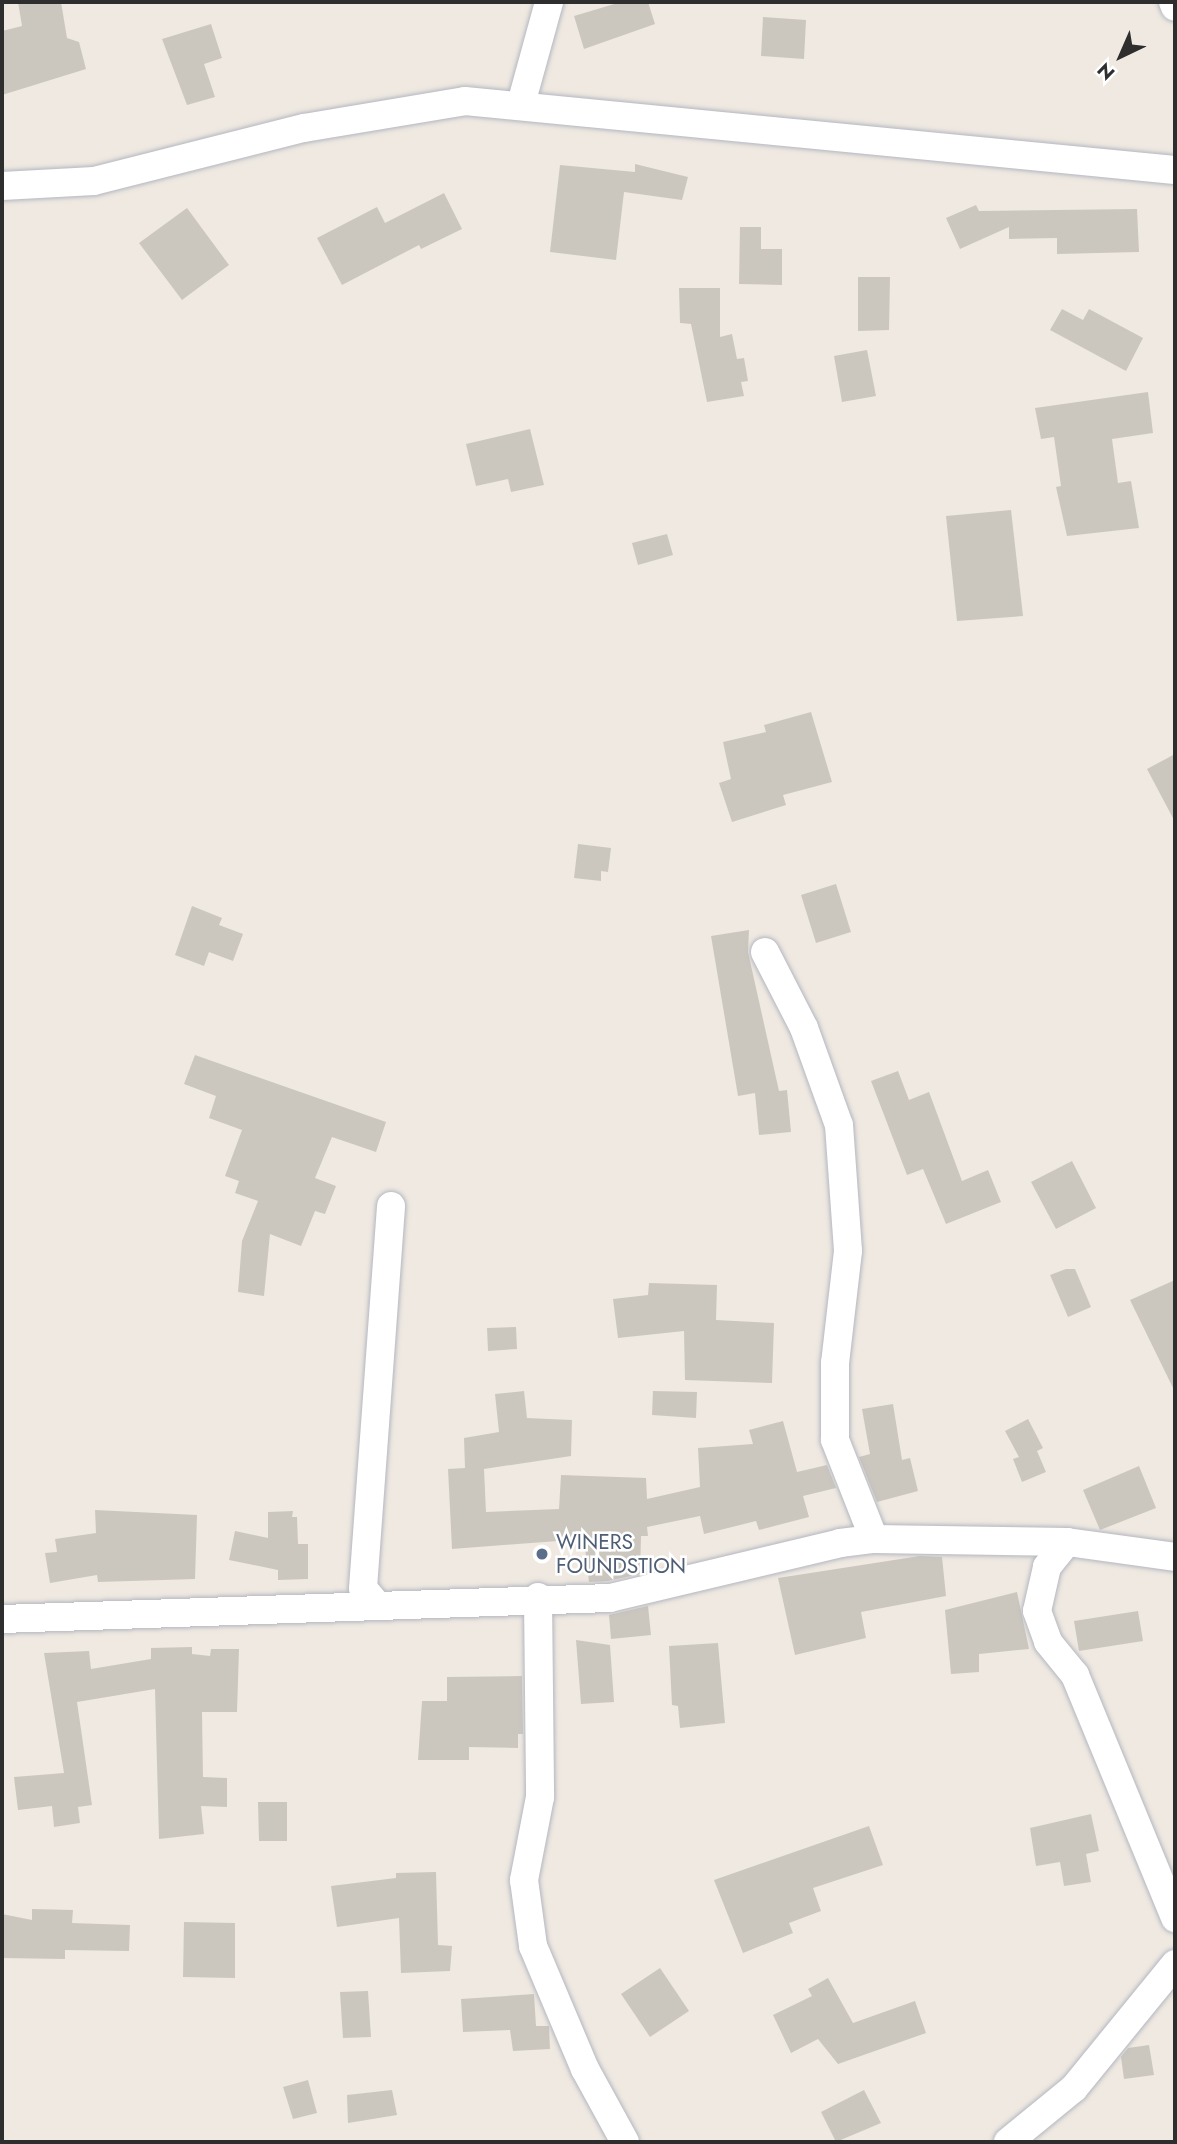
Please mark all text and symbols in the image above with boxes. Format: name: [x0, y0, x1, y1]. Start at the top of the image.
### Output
north arrow: [1086, 21, 1156, 91]
text: N: [1091, 57, 1121, 86]
place label: WINERS FOUNDSTION: [556, 1529, 686, 1579]
marker: WINERS FOUNDSTION: [534, 1546, 550, 1562]

